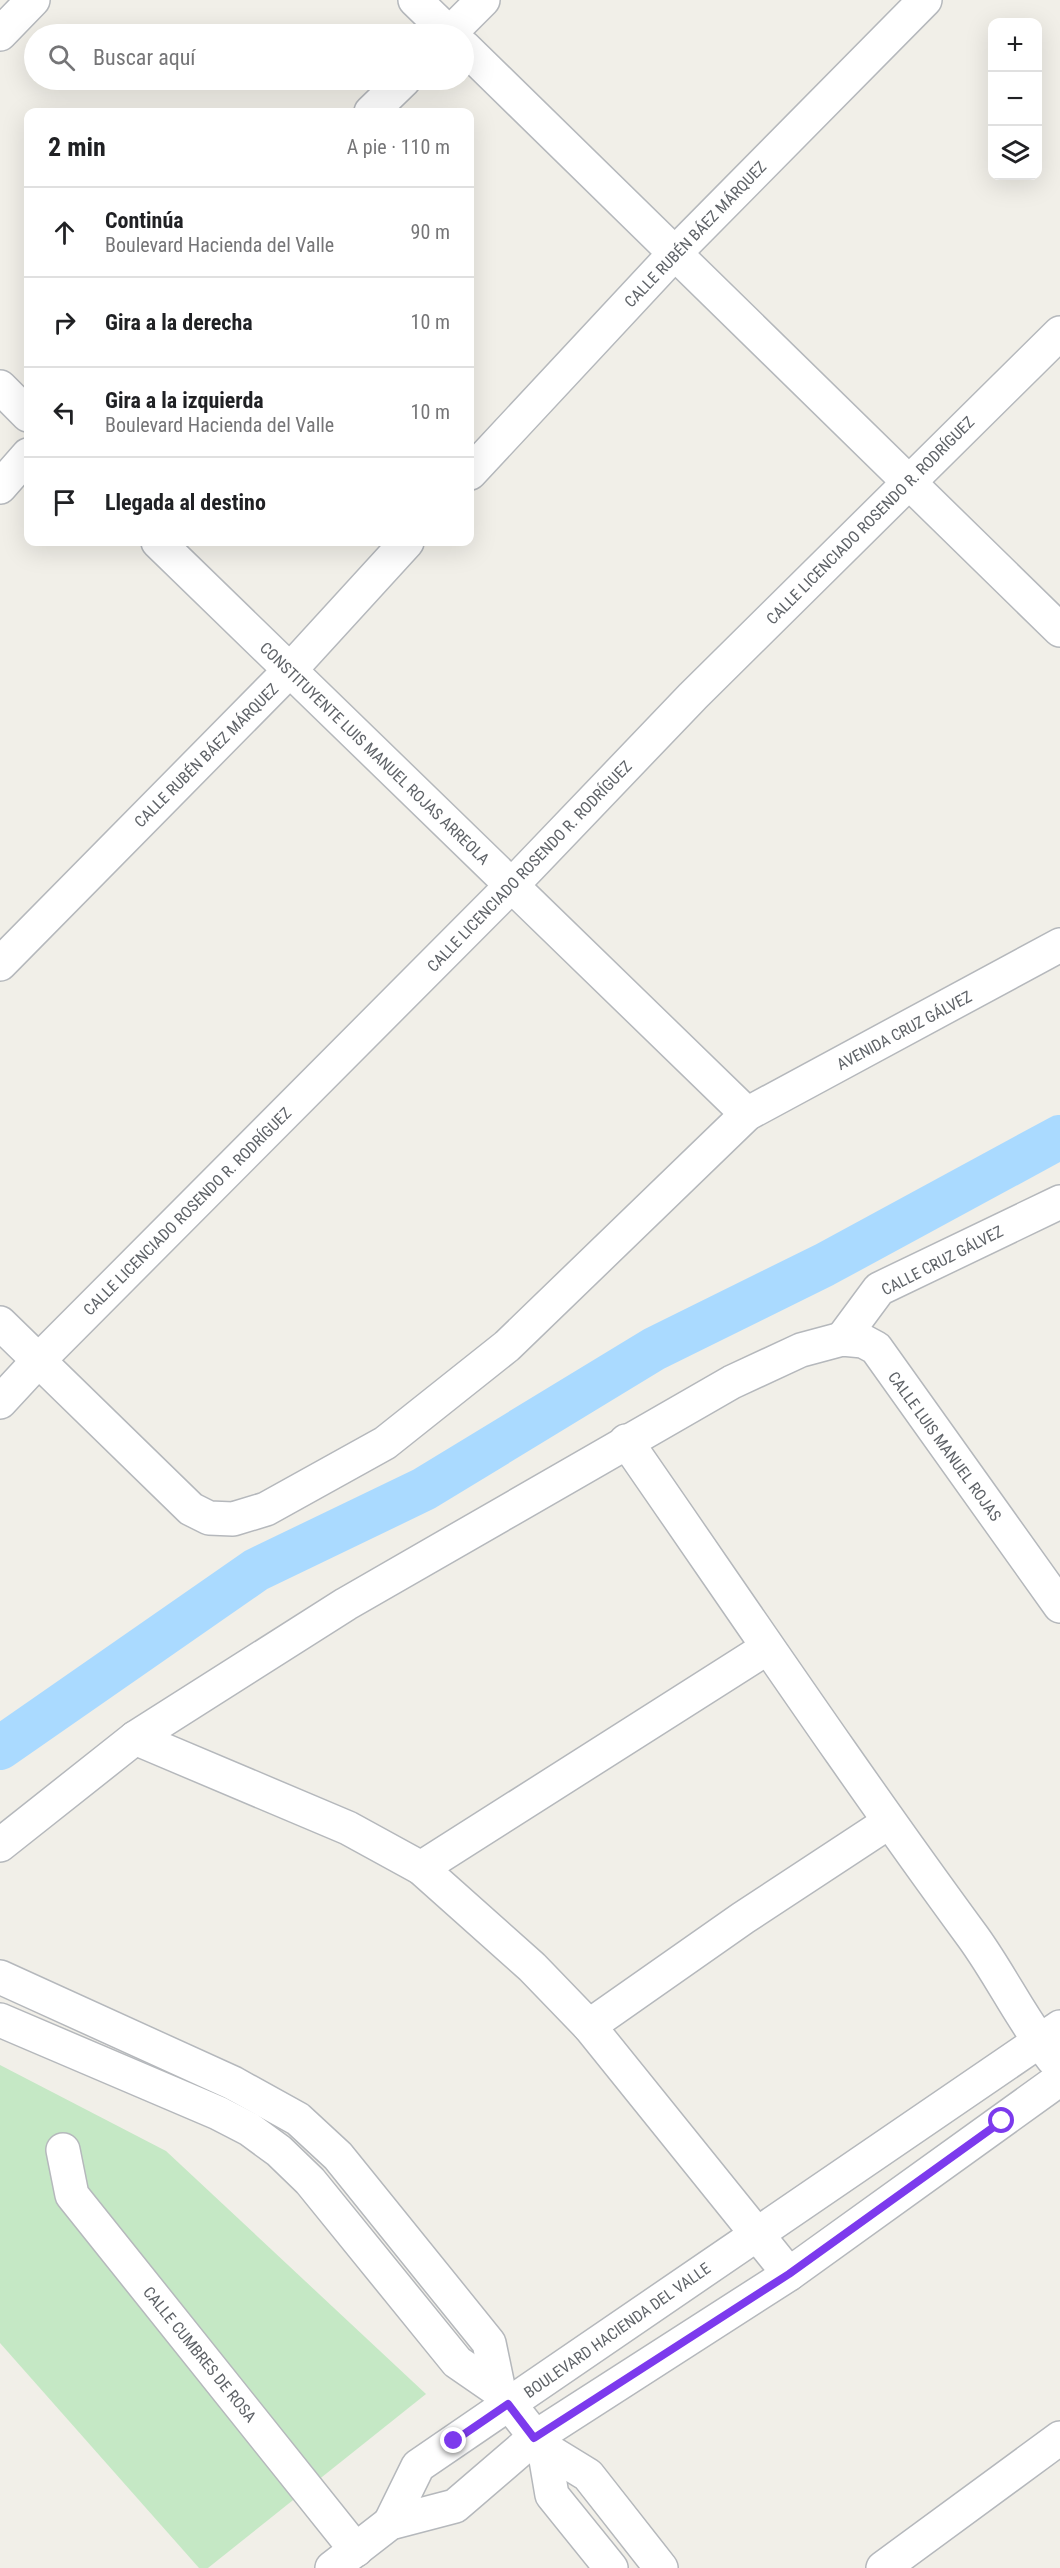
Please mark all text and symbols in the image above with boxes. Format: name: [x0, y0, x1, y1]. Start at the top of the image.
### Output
map controls: [988, 18, 1042, 180]
button: +: [988, 18, 1042, 72]
search box: [24, 24, 474, 90]
icon: search: [45, 41, 78, 74]
text: Buscar aquí: [93, 45, 196, 70]
button: −: [988, 72, 1042, 126]
button: layers: [988, 126, 1042, 180]
text: 2 min: [48, 132, 106, 162]
text: A pie · 110 m: [347, 135, 450, 159]
street label: CALLE RUBÉN BÁEZ MÁRQUEZ: [621, 157, 770, 311]
text: Continúa: [105, 208, 184, 233]
icon: ahead: [48, 216, 81, 249]
text: 90 m: [411, 220, 450, 244]
text: Boulevard Hacienda del Valle: [105, 233, 334, 257]
icon: right: [48, 306, 81, 339]
text: Gira a la derecha: [105, 310, 253, 335]
text: 10 m: [411, 310, 450, 334]
text: Gira a la izquierda: [105, 388, 264, 413]
icon: left: [48, 396, 81, 429]
text: 10 m: [411, 400, 450, 424]
street label: CALLE LICENCIADO ROSENDO R. RODRÍGUEZ: [762, 412, 978, 628]
text: Boulevard Hacienda del Valle: [105, 413, 334, 437]
icon: arrive: [48, 486, 81, 519]
text: Llegada al destino: [105, 490, 266, 515]
street label: CONSTITUYENTE LUIS MANUEL ROJAS ARREOLA: [256, 638, 493, 868]
street label: CALLE RUBÉN BÁEZ MÁRQUEZ: [130, 679, 282, 831]
street label: CALLE LICENCIADO ROSENDO R. RODRÍGUEZ: [423, 757, 636, 976]
street label: AVENIDA CRUZ GÁLVEZ: [834, 987, 975, 1074]
street label: CALLE LICENCIADO ROSENDO R. RODRÍGUEZ: [79, 1103, 295, 1319]
street label: CALLE CRUZ GÁLVEZ: [878, 1222, 1006, 1299]
street label: CALLE LUIS MANUEL ROJAS: [884, 1368, 1005, 1525]
route start: [988, 2107, 1014, 2133]
street label: BOULEVARD HACIENDA DEL VALLE: [521, 2259, 714, 2402]
street label: CALLE CUMBRES DE ROSA: [139, 2283, 260, 2426]
route end: [440, 2427, 466, 2453]

